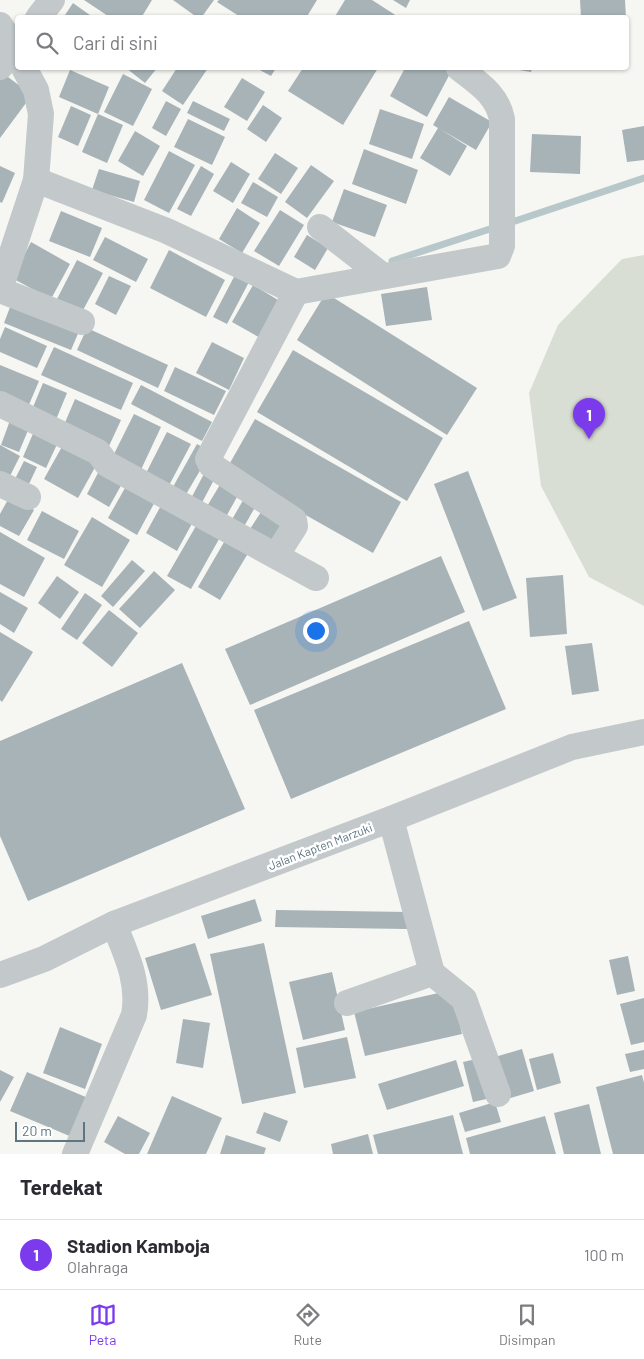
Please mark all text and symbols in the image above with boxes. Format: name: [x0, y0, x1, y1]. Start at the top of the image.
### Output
search box: [15, 15, 629, 70]
icon: search: [33, 29, 61, 57]
text: Cari di sini: [73, 31, 158, 54]
pin: 1: [573, 398, 605, 439]
your location: [303, 618, 329, 644]
street label: Jalan Kapten Marzuki: [266, 820, 374, 872]
scale bar: [15, 1119, 85, 1142]
text: 20 m: [22, 1122, 52, 1139]
text: Terdekat: [20, 1174, 103, 1199]
text: Stadion Kamboja: [67, 1234, 210, 1257]
text: 1: [33, 1245, 39, 1264]
text: 100 m: [584, 1245, 624, 1264]
text: Olahraga: [67, 1257, 128, 1276]
tab: Peta: [89, 1301, 117, 1348]
tab: Rute: [294, 1301, 322, 1348]
tab: Disimpan: [499, 1301, 555, 1348]

